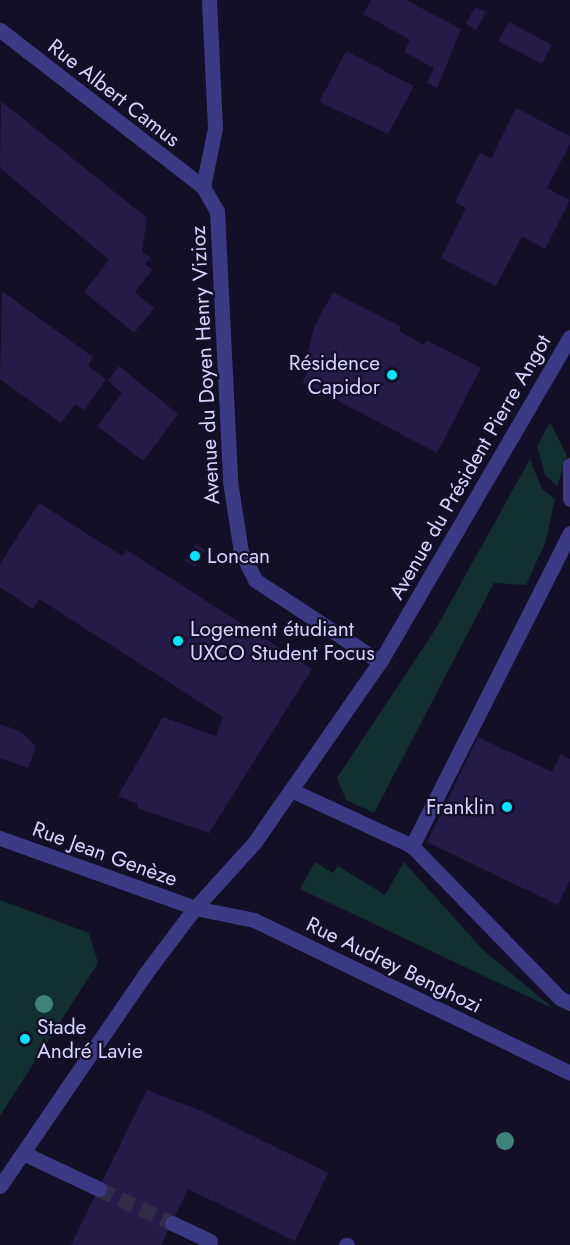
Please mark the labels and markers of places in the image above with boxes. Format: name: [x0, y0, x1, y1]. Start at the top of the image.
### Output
place label: Résidence Capidor: [289, 350, 380, 400]
marker: Résidence Capidor: [385, 368, 399, 382]
place label: Loncan: [207, 543, 270, 569]
marker: Loncan: [188, 549, 202, 563]
place label: Logement étudiant UXCO Student Focus: [190, 616, 375, 666]
marker: Logement étudiant UXCO Student Focus: [171, 634, 185, 648]
place label: Franklin: [426, 794, 495, 820]
marker: Franklin: [500, 800, 514, 814]
place label: Stade André Lavie: [37, 1014, 143, 1064]
marker: Stade André Lavie: [18, 1032, 32, 1046]

